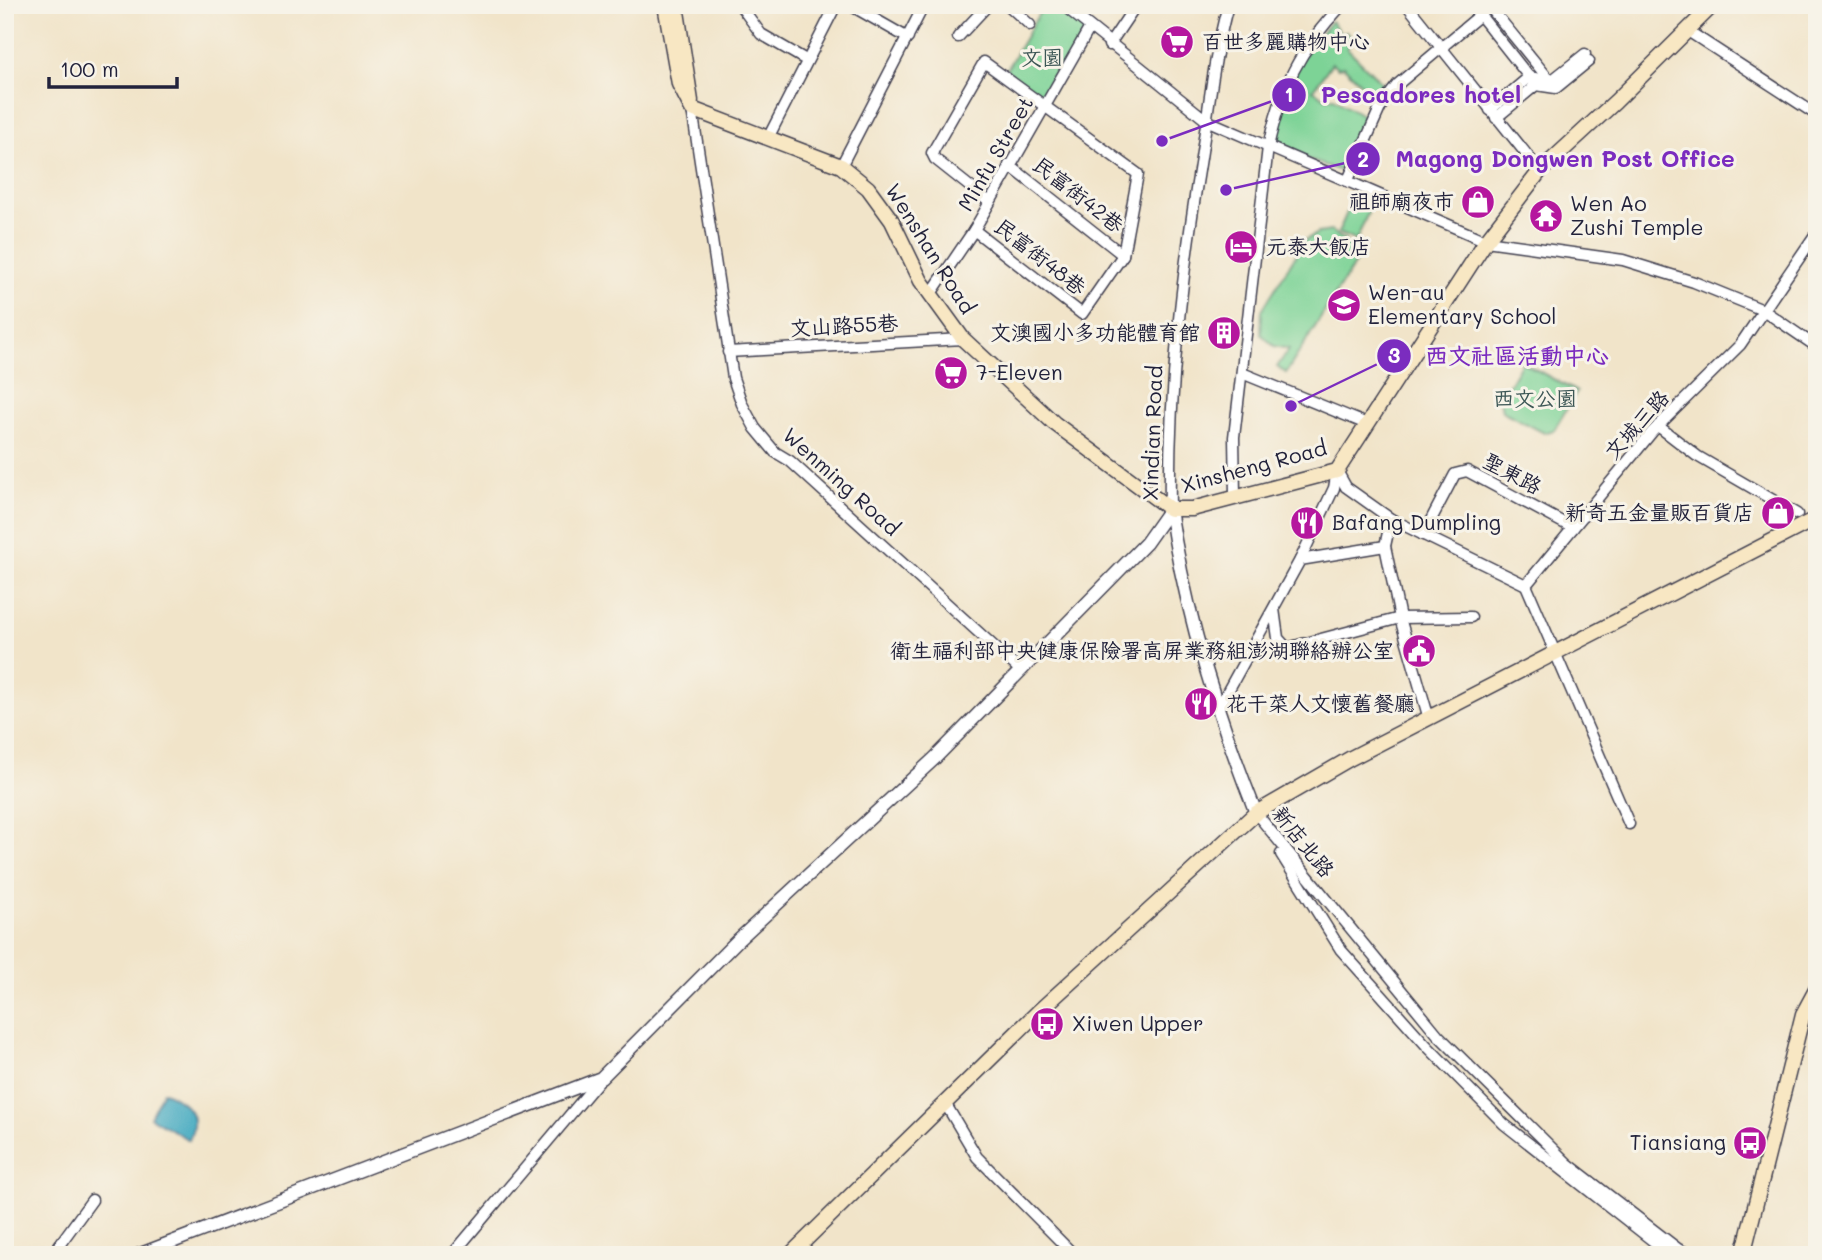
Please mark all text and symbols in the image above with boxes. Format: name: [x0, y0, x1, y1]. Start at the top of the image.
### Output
supermarket icon: 百世多麗購物中心: [1158, 23, 1196, 61]
place label: 百世多麗購物中心: [1202, 27, 1370, 54]
park label: 文園: [1021, 43, 1063, 70]
scale bar: [49, 46, 177, 90]
text: 100 m: [60, 55, 119, 82]
callout: Pescadores hotel: [1272, 73, 1535, 117]
text: Pescadores hotel: [1321, 79, 1521, 109]
text: 1: [1284, 80, 1294, 107]
street label: Minfu Street: [951, 91, 1038, 215]
callout: Magong Dongwen Post Office: [1346, 137, 1748, 181]
text: Magong Dongwen Post Office: [1395, 143, 1735, 173]
text: 2: [1357, 145, 1369, 172]
street label: 民富街42巷: [1028, 150, 1130, 238]
street label: Wenshan Road: [880, 178, 982, 318]
shop icon: 祖師廟夜市: [1459, 183, 1497, 221]
place label: 祖師廟夜市: [1349, 187, 1454, 214]
place label: Wen Ao Zushi Temple: [1570, 189, 1703, 240]
temple icon: Wen Ao Zushi Temple: [1527, 197, 1565, 235]
street label: 民富街48巷: [990, 212, 1092, 300]
hotel icon: 元泰大飯店: [1222, 228, 1260, 266]
place label: 元泰大飯店: [1266, 232, 1371, 259]
place label: Wen-au Elementary School: [1368, 278, 1556, 329]
school or university icon: Wen-au Elementary School: [1325, 286, 1363, 324]
street label: 文山路55巷: [789, 308, 899, 341]
building icon: 文澳國小多功能體育館: [1205, 314, 1243, 352]
place label: 文澳國小多功能體育館: [990, 318, 1200, 345]
callout: 西文社區活動中心: [1376, 334, 1623, 378]
text: 西文社區活動中心: [1425, 340, 1609, 370]
text: 3: [1388, 341, 1400, 368]
supermarket icon: 7-Eleven: [932, 354, 970, 392]
place label: 7-Eleven: [976, 358, 1063, 385]
street label: Xindian Road: [1136, 365, 1167, 501]
park label: 西文公園: [1493, 384, 1577, 411]
street label: 文城三路: [1598, 384, 1674, 464]
street label: Wenming Road: [778, 421, 906, 541]
street label: Xinsheng Road: [1178, 433, 1330, 498]
street label: 聖東路: [1479, 446, 1547, 499]
shop icon: 新奇五金量販百貨店: [1759, 494, 1797, 532]
place label: 新奇五金量販百貨店: [1565, 498, 1754, 525]
restaurant icon: Bafang Dumpling: [1288, 504, 1326, 542]
place label: Bafang Dumpling: [1332, 508, 1501, 535]
public building icon: 衛生福利部中央健康保險署高屏業務組澎湖聯絡辦公室: [1400, 632, 1438, 670]
place label: 衛生福利部中央健康保險署高屏業務組澎湖聯絡辦公室: [890, 636, 1394, 663]
restaurant icon: 花干菜人文懷舊餐廳: [1182, 685, 1220, 723]
place label: 花干菜人文懷舊餐廳: [1226, 689, 1415, 716]
street label: 新店北路: [1267, 800, 1341, 882]
bus stop icon: Xiwen Upper: [1028, 1005, 1066, 1043]
place label: Xiwen Upper: [1072, 1009, 1203, 1036]
bus stop icon: Tiansiang: [1731, 1124, 1769, 1162]
place label: Tiansiang: [1630, 1128, 1726, 1155]

